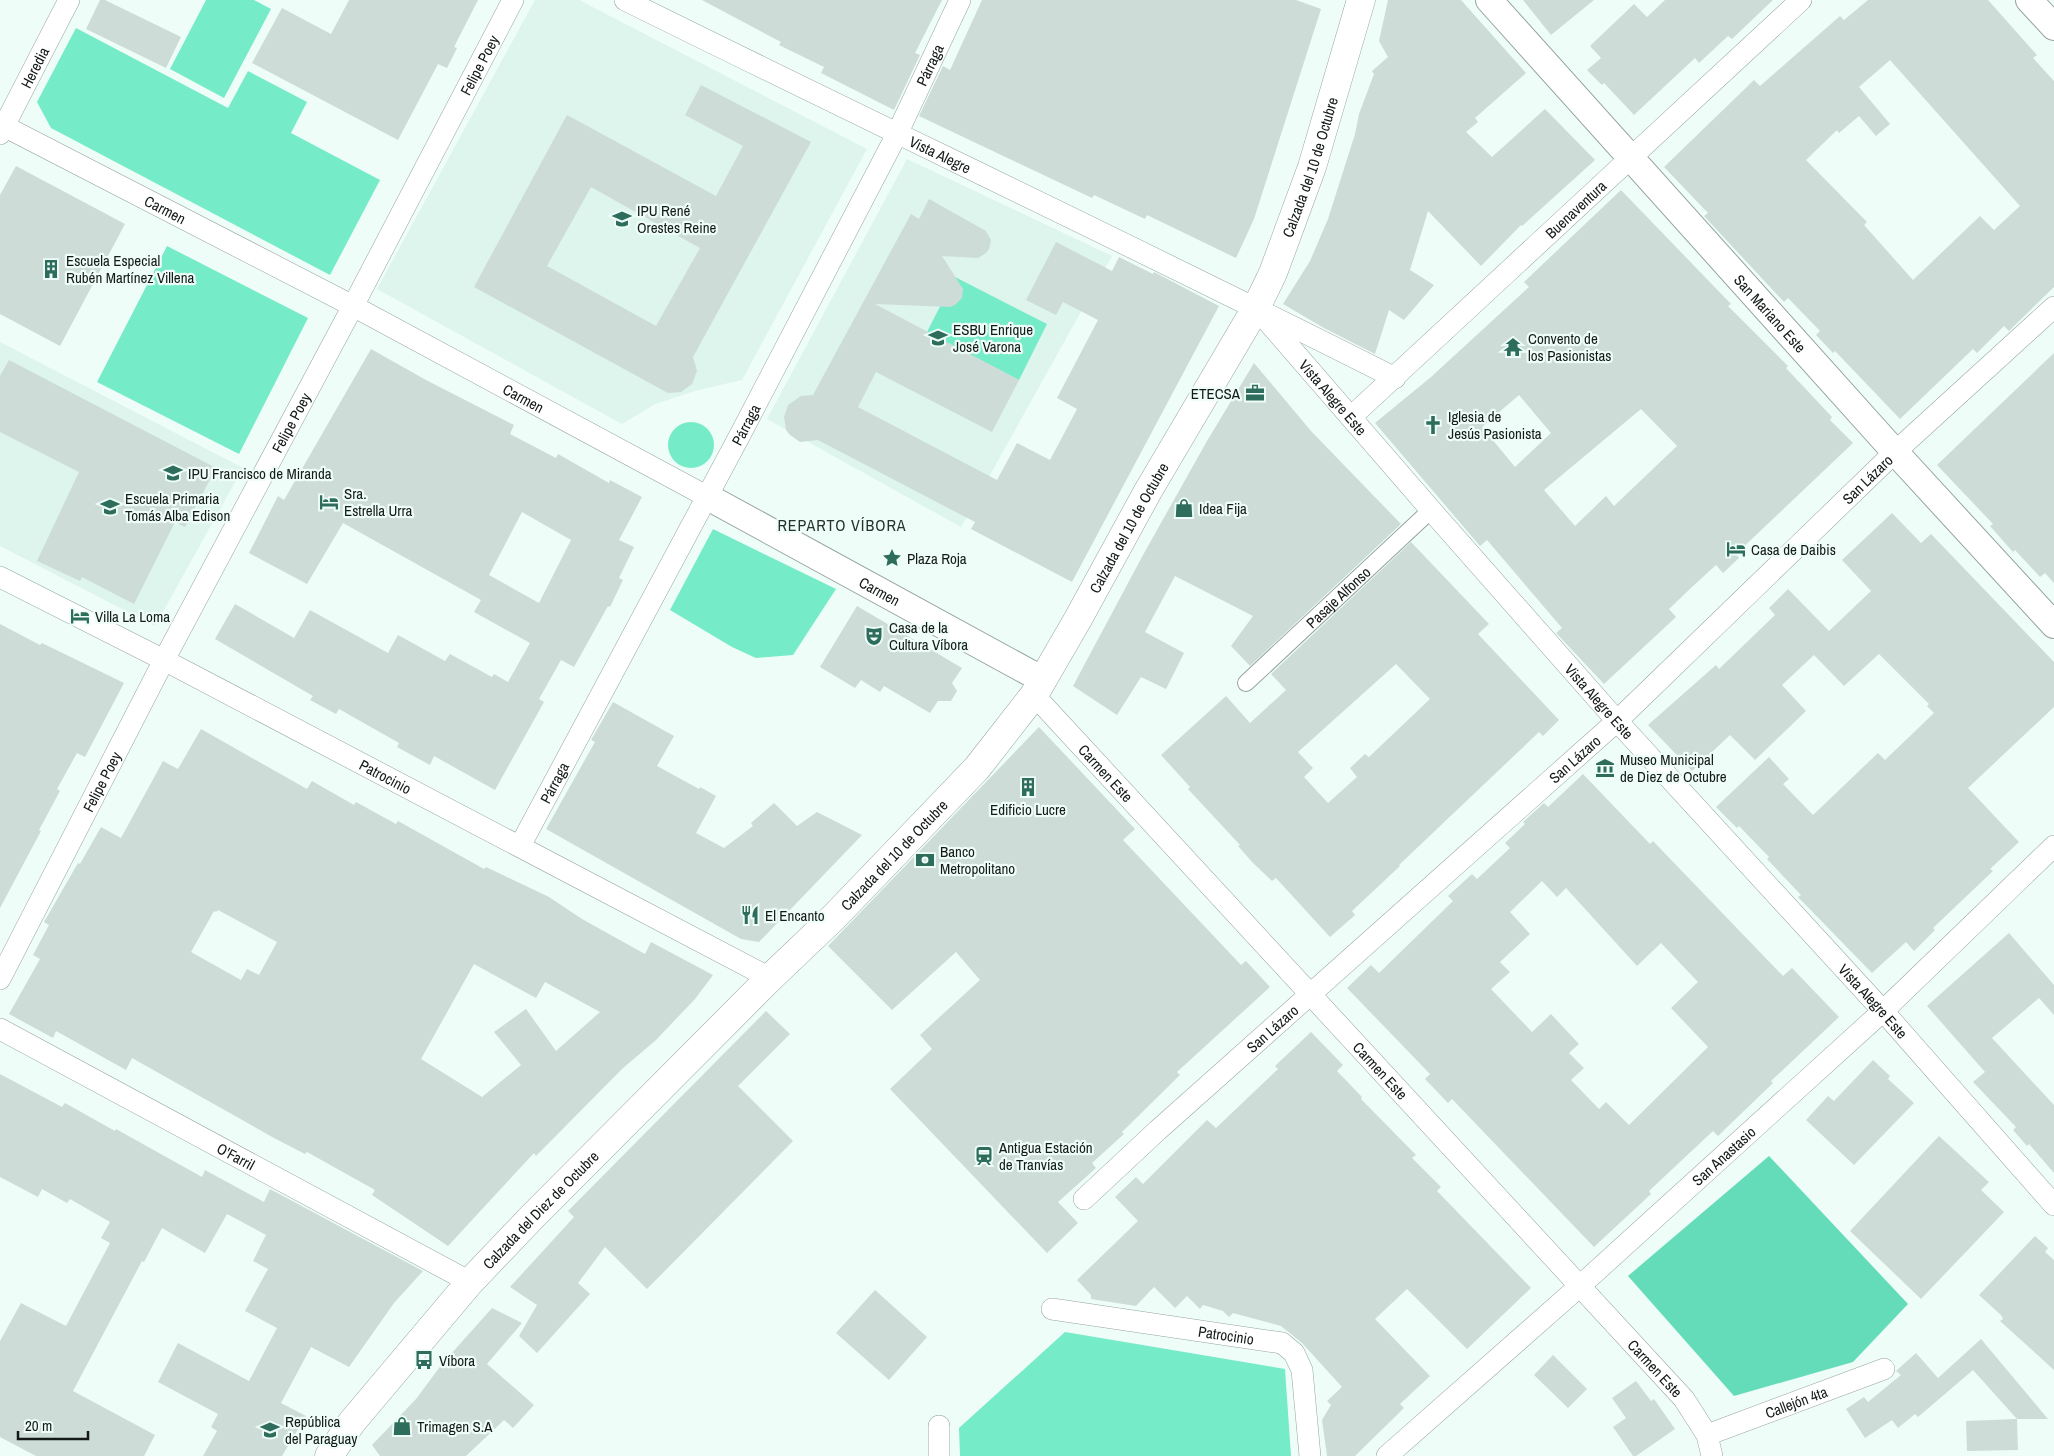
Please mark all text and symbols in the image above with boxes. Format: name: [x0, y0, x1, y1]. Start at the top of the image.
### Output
street label: Felipe Poey: [455, 30, 504, 99]
street label: Párraga: [911, 40, 948, 89]
street label: Heredia: [15, 43, 54, 92]
street label: Calzada del 10 de Octubre: [1277, 94, 1342, 240]
street label: Vista Alegre: [906, 130, 975, 178]
street label: Buenaventura: [1540, 175, 1611, 243]
street label: Carmen: [141, 190, 190, 229]
place label: IPU René Orestes Reine: [637, 200, 716, 238]
school or university icon: IPU René Orestes Reine: [611, 208, 633, 230]
place label: Escuela Especial Rubén Martínez Villena: [66, 250, 194, 288]
building icon: Escuela Especial Rubén Martínez Villena: [40, 258, 62, 280]
street label: San Mariano Este: [1730, 270, 1811, 357]
place label: ESBU Enrique José Varona: [953, 319, 1033, 357]
school or university icon: ESBU Enrique José Varona: [927, 327, 949, 349]
place label: Convento de los Pasionistas: [1528, 328, 1611, 366]
temple icon: Convento de los Pasionistas: [1502, 336, 1524, 358]
street label: Vista Alegre Este: [1294, 355, 1372, 440]
street label: Carmen: [499, 378, 548, 417]
office icon: ETECSA: [1244, 382, 1266, 404]
place label: ETECSA: [1191, 383, 1241, 404]
street label: Felipe Poey: [266, 388, 316, 456]
street label: Párraga: [726, 400, 765, 449]
place label: Iglesia de Jesús Pasionista: [1448, 406, 1542, 444]
church icon: Iglesia de Jesús Pasionista: [1422, 414, 1444, 436]
street label: San Lázaro: [1837, 449, 1897, 508]
street label: Calzada del 10 de Octubre: [1084, 458, 1173, 597]
school or university icon: IPU Francisco de Miranda: [162, 462, 184, 484]
place label: IPU Francisco de Miranda: [188, 463, 332, 484]
place label: Sra. Estrella Urra: [344, 483, 413, 521]
place label: Escuela Primaria Tomás Alba Edison: [125, 488, 230, 526]
hotel icon: Sra. Estrella Urra: [318, 491, 340, 513]
school or university icon: Escuela Primaria Tomás Alba Edison: [99, 496, 121, 518]
shop icon: Idea Fija: [1173, 497, 1195, 519]
place label: Idea Fija: [1199, 498, 1247, 519]
district label: REPARTO VÍBORA: [777, 514, 907, 536]
hotel icon: Casa de Daibis: [1725, 538, 1747, 560]
place label: Casa de Daibis: [1751, 539, 1836, 560]
place icon: Plaza Roja: [881, 547, 903, 569]
place label: Plaza Roja: [907, 548, 967, 569]
street label: Pasaje Alfonso: [1301, 561, 1375, 632]
street label: Carmen: [856, 571, 904, 611]
hotel icon: Villa La Loma: [69, 605, 91, 627]
place label: Villa La Loma: [95, 606, 170, 627]
place label: Casa de la Cultura Víbora: [889, 617, 968, 655]
theatre icon: Casa de la Cultura Víbora: [863, 625, 885, 647]
street label: Vista Alegre Este: [1560, 659, 1639, 743]
street label: San Lázaro: [1544, 730, 1605, 788]
street label: Carmen Este: [1074, 739, 1138, 807]
street label: Felipe Poey: [77, 747, 126, 815]
place label: Museo Municipal de Diez de Octubre: [1620, 749, 1727, 787]
street label: Patrocinio: [356, 754, 415, 799]
museum icon: Museo Municipal de Diez de Octubre: [1594, 757, 1616, 779]
street label: Párraga: [534, 758, 574, 807]
building icon: Edificio Lucre: [1017, 776, 1039, 798]
street label: Calzada del 10 de Octubre: [836, 795, 952, 915]
place label: Edificio Lucre: [990, 799, 1066, 820]
place label: Banco Metropolitano: [940, 841, 1015, 879]
bank icon: Banco Metropolitano: [914, 849, 936, 871]
restaurant icon: El Encanto: [739, 904, 761, 926]
place label: El Encanto: [765, 905, 825, 926]
street label: Vista Alegre Este: [1834, 959, 1913, 1043]
street label: San Lázaro: [1242, 999, 1303, 1057]
street label: Carmen Este: [1349, 1037, 1413, 1104]
street label: San Anastasio: [1687, 1121, 1760, 1190]
street label: O'Farril: [213, 1137, 259, 1175]
place label: Antigua Estación de Tranvías: [998, 1137, 1093, 1175]
station icon: Antigua Estación de Tranvías: [973, 1145, 995, 1167]
street label: Calzada del Diez de Octubre: [477, 1146, 603, 1273]
street label: Patrocinio: [1197, 1320, 1256, 1349]
street label: Carmen Este: [1623, 1334, 1688, 1402]
bus stop icon: Víbora: [413, 1349, 435, 1371]
place label: Víbora: [439, 1350, 475, 1371]
street label: Callejón 4ta: [1762, 1381, 1830, 1423]
scale bar: [18, 1408, 88, 1440]
place label: República del Paraguay: [285, 1411, 358, 1449]
text: 20 m: [25, 1415, 52, 1436]
shop icon: Trimagen S.A: [391, 1415, 413, 1437]
place label: Trimagen S.A: [417, 1416, 493, 1437]
school or university icon: República del Paraguay: [259, 1419, 281, 1441]

